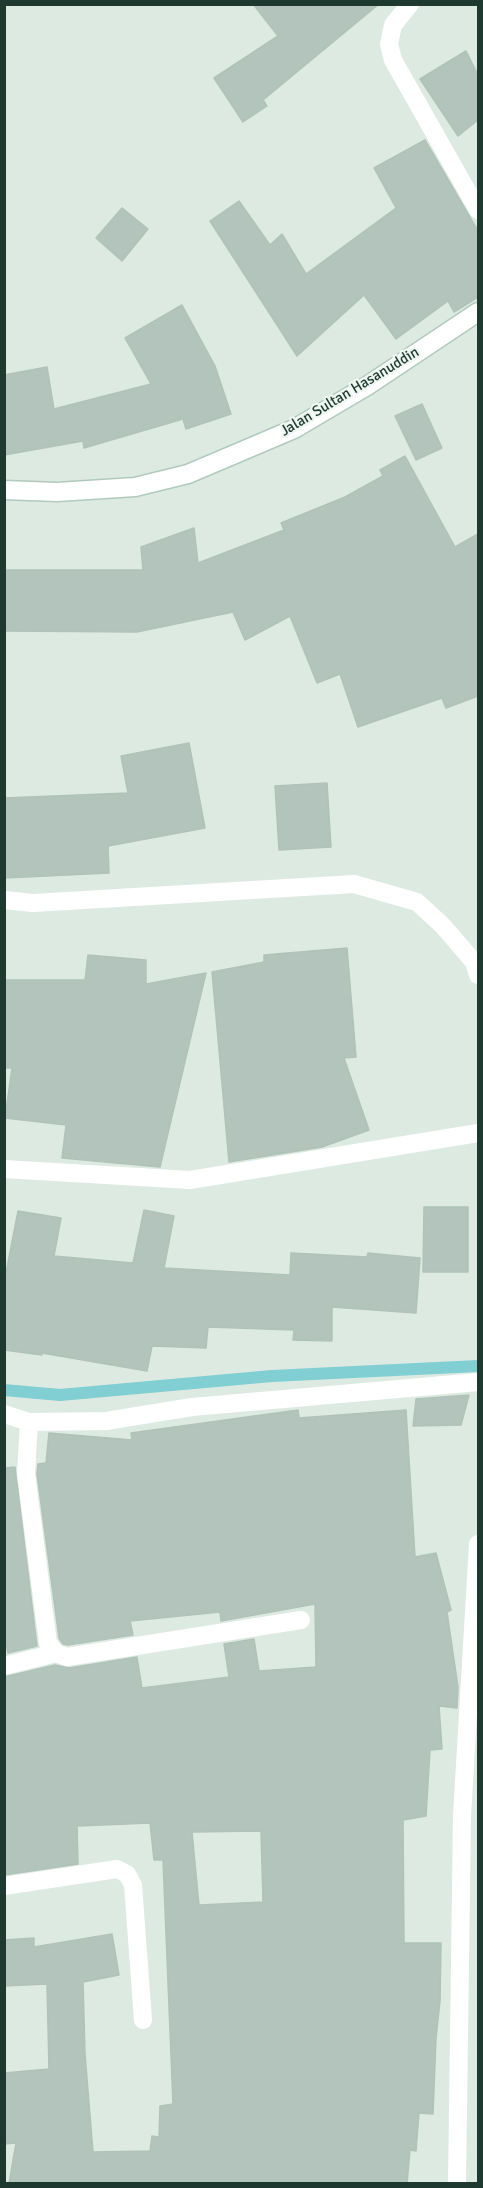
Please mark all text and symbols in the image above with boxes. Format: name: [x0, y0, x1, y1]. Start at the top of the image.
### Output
street label: Jalan Sultan Hasanuddin: [277, 343, 423, 441]

